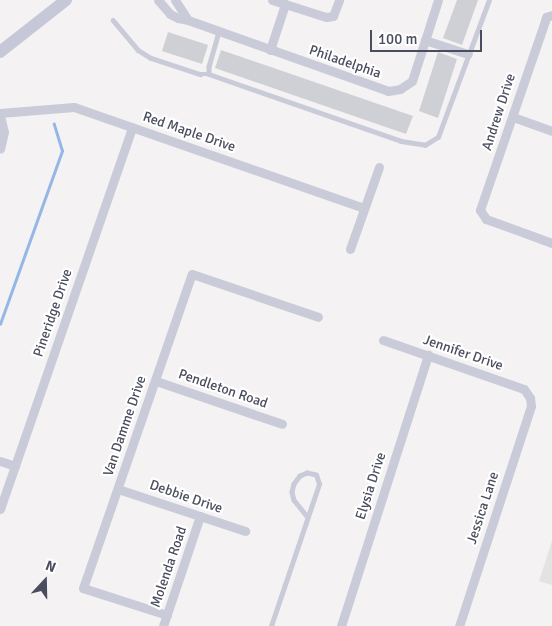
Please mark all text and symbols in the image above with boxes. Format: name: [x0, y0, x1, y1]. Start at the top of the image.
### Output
scale bar: [372, 20, 484, 52]
text: 100 m: [378, 30, 418, 48]
street label: Philadelphia: [307, 42, 383, 82]
street label: Andrew Drive: [479, 71, 519, 153]
street label: Red Maple Drive: [140, 108, 238, 156]
street label: Pineridge Drive: [30, 267, 76, 359]
street label: Jennifer Drive: [421, 331, 505, 375]
street label: Pendleton Road: [176, 366, 270, 412]
street label: Van Damme Drive: [100, 374, 150, 478]
street label: Elysia Drive: [352, 450, 390, 522]
street label: Jessica Lane: [463, 470, 503, 546]
street label: Debbie Drive: [147, 477, 225, 517]
street label: Molenda Road: [147, 524, 191, 610]
north arrow: [20, 556, 70, 606]
text: N: [43, 557, 58, 576]

